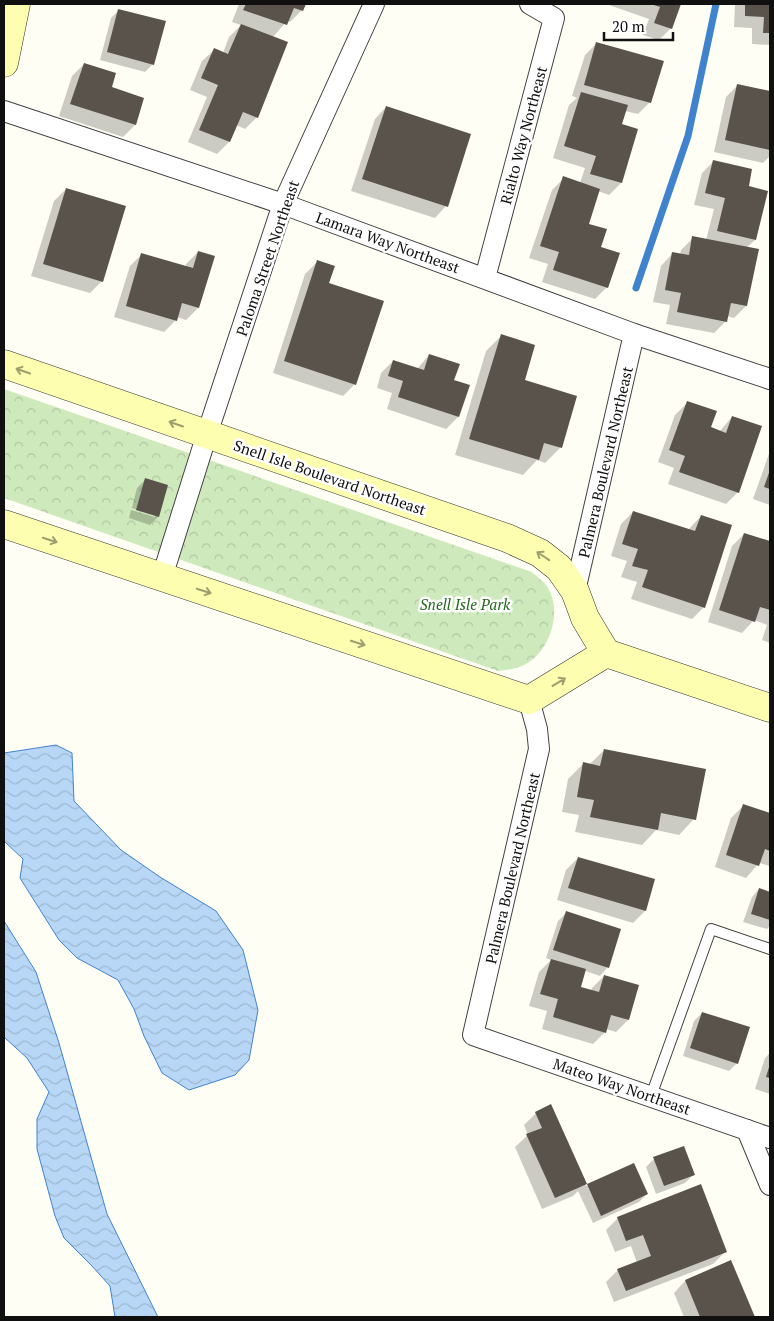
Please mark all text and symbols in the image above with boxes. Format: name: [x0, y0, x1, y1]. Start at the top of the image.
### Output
scale bar: [604, 10, 673, 42]
text: 20 m: [612, 16, 645, 36]
street label: Rialto Way Northeast: [495, 63, 551, 206]
street label: Paloma Street Northeast: [231, 177, 303, 339]
street label: Lamara Way Northeast: [313, 207, 463, 277]
street label: Palmera Boulevard Northeast: [573, 364, 637, 560]
one-way arrow: [15, 365, 31, 375]
one-way arrow: [169, 419, 184, 428]
street label: Snell Isle Boulevard Northeast: [231, 435, 429, 519]
one-way arrow: [42, 536, 57, 545]
one-way arrow: [536, 550, 550, 560]
one-way arrow: [196, 587, 212, 597]
park label: Snell Isle Park: [420, 594, 511, 614]
one-way arrow: [350, 639, 366, 648]
one-way arrow: [552, 676, 566, 686]
street label: Palmera Boulevard Northeast: [480, 770, 544, 966]
street label: Mateo Way Northeast: [551, 1053, 694, 1119]

